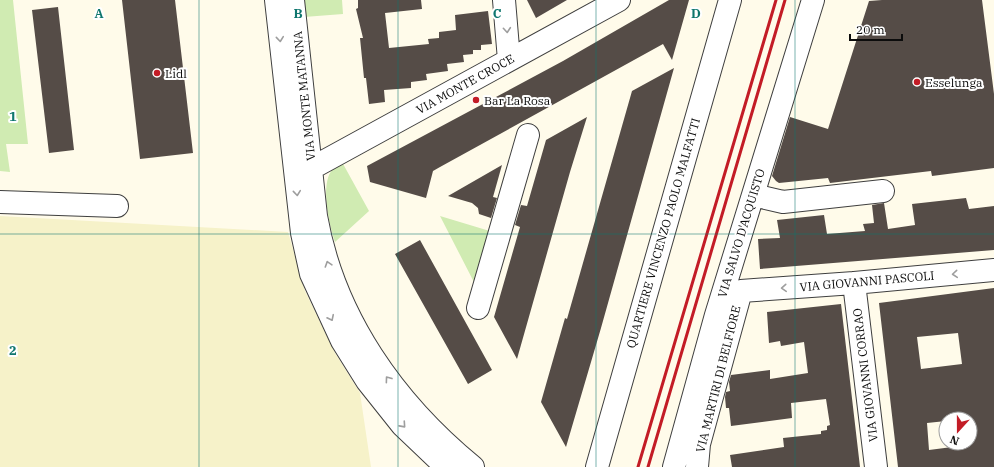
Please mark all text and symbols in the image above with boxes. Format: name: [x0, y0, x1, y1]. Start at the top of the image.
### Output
text: A: [94, 5, 104, 22]
text: B: [293, 5, 303, 22]
text: C: [493, 5, 502, 22]
text: D: [691, 5, 701, 22]
scale bar: [850, 16, 902, 42]
text: 20 m: [856, 22, 885, 37]
one-way arrow: [502, 27, 511, 33]
street label: VIA MONTE MATANNA: [290, 30, 318, 161]
one-way arrow: [275, 36, 284, 42]
street label: VIA MONTE CROCE: [413, 51, 517, 117]
place label: Lidl: [165, 66, 187, 81]
marker: Lidl: [152, 68, 162, 78]
place label: Esselunga: [925, 75, 983, 90]
marker: Esselunga: [912, 77, 922, 87]
place label: Bar La Rosa: [484, 93, 551, 108]
marker: Bar La Rosa: [471, 95, 481, 105]
text: 1: [9, 108, 17, 125]
street label: QUARTIERE VINCENZO PAOLO MALFATTI: [623, 116, 703, 350]
street label: VIA SALVO D'ACQUISTO: [714, 167, 768, 299]
one-way arrow: [293, 190, 302, 197]
one-way arrow: [324, 261, 333, 268]
street label: VIA GIOVANNI PASCOLI: [799, 268, 935, 294]
one-way arrow: [952, 269, 958, 278]
one-way arrow: [781, 284, 787, 292]
street label: VIA MARTIRI DI BELFIORE: [692, 304, 744, 454]
street label: VIA GIOVANNI CORRAO: [849, 307, 881, 443]
one-way arrow: [326, 314, 334, 321]
text: 2: [9, 342, 17, 359]
one-way arrow: [385, 376, 393, 383]
north arrow: [938, 411, 978, 451]
one-way arrow: [398, 421, 405, 428]
text: N: [948, 432, 961, 448]

